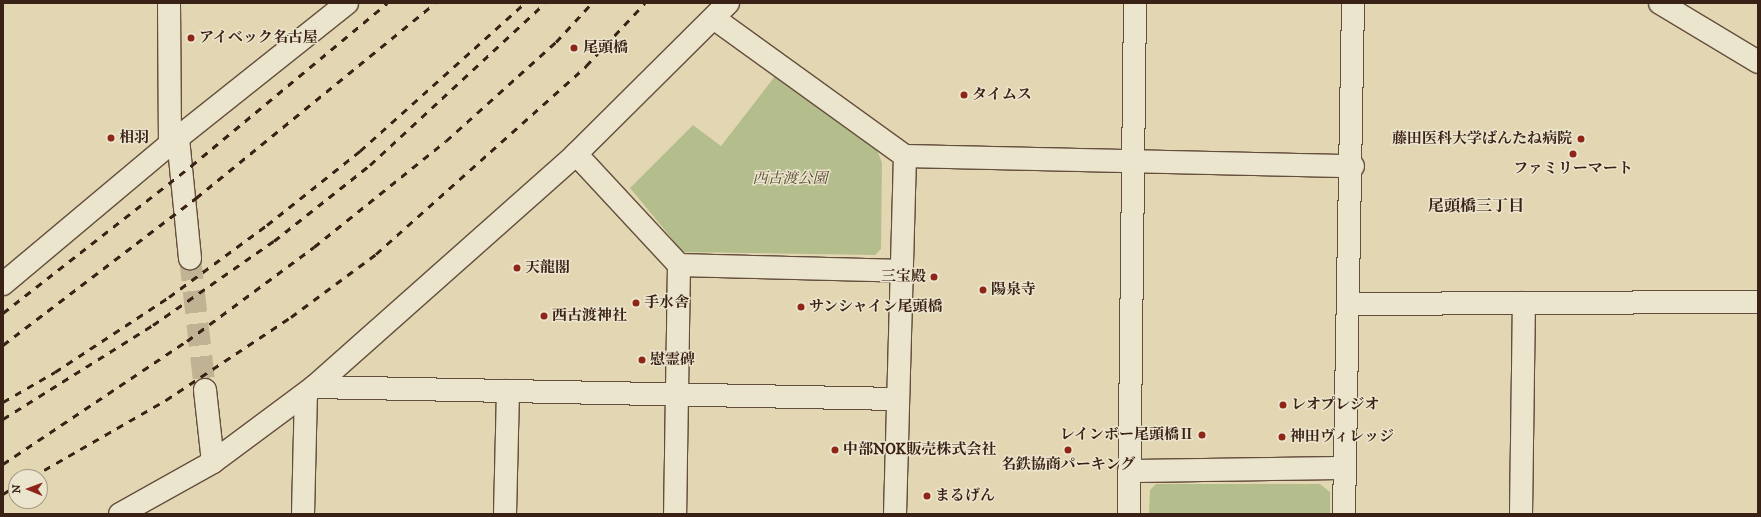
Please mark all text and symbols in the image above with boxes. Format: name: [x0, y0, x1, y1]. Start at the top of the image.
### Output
place label: アイベック名古屋: [199, 29, 319, 47]
marker: アイベック名古屋: [186, 33, 196, 43]
place label: 尾頭橋: [583, 39, 628, 57]
marker: 尾頭橋: [568, 42, 580, 54]
place label: タイムス: [972, 86, 1032, 104]
marker: タイムス: [959, 90, 969, 100]
place label: 相羽: [119, 129, 149, 147]
place label: 藤田医科大学ばんたね病院: [1392, 130, 1572, 148]
marker: 相羽: [106, 133, 116, 143]
marker: 藤田医科大学ばんたね病院: [1575, 133, 1587, 145]
marker: ファミリーマート: [1568, 149, 1578, 159]
place label: ファミリーマート: [1513, 160, 1633, 178]
park label: 西古渡公園: [753, 170, 827, 188]
district label: 尾頭橋三丁目: [1428, 196, 1524, 216]
place label: 天龍閣: [525, 259, 570, 277]
marker: 天龍閣: [512, 263, 522, 273]
place label: 三宝殿: [881, 268, 926, 286]
marker: 三宝殿: [929, 272, 939, 282]
place label: 陽泉寺: [991, 281, 1036, 299]
marker: 陽泉寺: [978, 285, 988, 295]
place label: 手水舎: [644, 294, 689, 312]
marker: 手水舎: [631, 298, 641, 308]
place label: サンシャイン尾頭橋: [809, 298, 944, 316]
marker: サンシャイン尾頭橋: [796, 302, 806, 312]
place label: 西古渡神社: [552, 307, 627, 325]
marker: 西古渡神社: [539, 311, 549, 321]
place label: 慰霊碑: [650, 351, 695, 369]
marker: 慰霊碑: [637, 355, 647, 365]
place label: レオプレジオ: [1291, 396, 1381, 414]
marker: レオプレジオ: [1278, 400, 1288, 410]
place label: レインボー尾頭橋Ⅱ: [1059, 426, 1194, 444]
place label: 神田ヴィレッジ: [1290, 428, 1395, 446]
marker: レインボー尾頭橋Ⅱ: [1197, 430, 1207, 440]
marker: 神田ヴィレッジ: [1277, 432, 1287, 442]
place label: 中部NOK販売株式会社: [843, 441, 996, 459]
marker: 中部NOK販売株式会社: [830, 445, 840, 455]
marker: 名鉄協商パーキング: [1063, 445, 1073, 455]
place label: 名鉄協商パーキング: [1001, 456, 1135, 474]
north arrow: [8, 469, 48, 509]
text: N: [10, 484, 24, 493]
place label: まるげん: [935, 487, 995, 505]
marker: まるげん: [922, 491, 932, 501]

